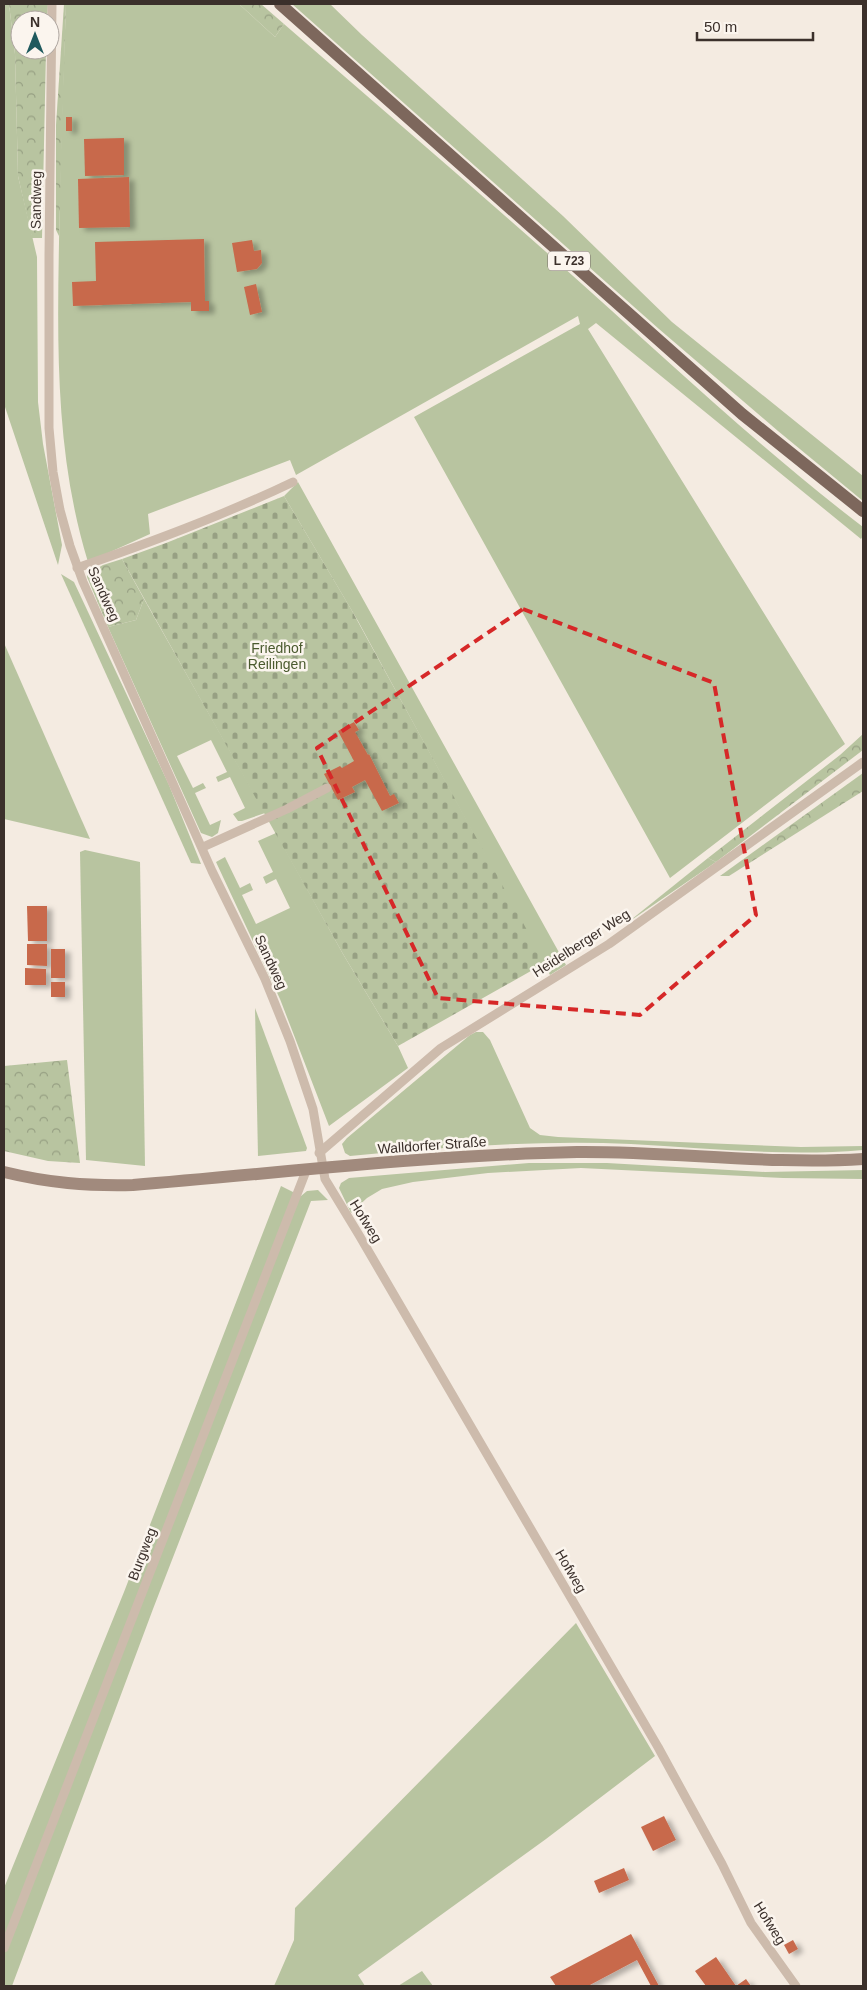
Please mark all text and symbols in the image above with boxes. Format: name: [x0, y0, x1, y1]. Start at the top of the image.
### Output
north arrow: [10, 10, 60, 60]
scale bar: [697, 10, 813, 42]
text: N: [30, 14, 40, 30]
text: 50 m: [704, 18, 737, 35]
street label: Sandweg: [27, 171, 45, 229]
road number: L 723: [548, 252, 590, 270]
street label: Sandweg: [85, 564, 123, 624]
park label: Friedhof Reilingen: [248, 640, 306, 672]
street label: Heidelberger Weg: [529, 906, 633, 980]
street label: Sandweg: [251, 932, 291, 992]
street label: Walldorfer Straße: [377, 1133, 487, 1157]
street label: Hofweg: [347, 1197, 385, 1245]
street label: Burgweg: [125, 1525, 159, 1583]
street label: Hofweg: [552, 1546, 590, 1596]
street label: Hofweg: [751, 1899, 789, 1947]

